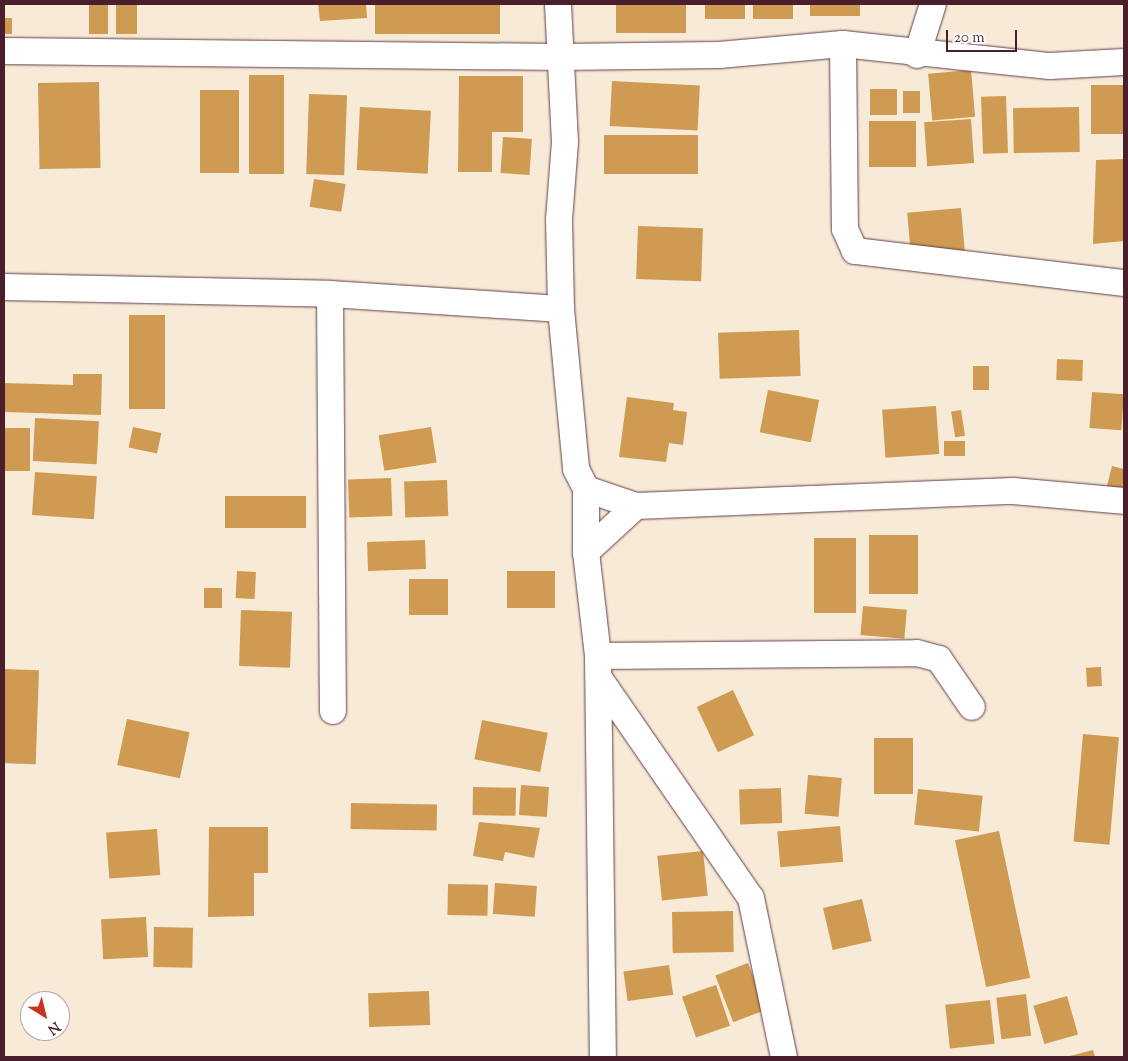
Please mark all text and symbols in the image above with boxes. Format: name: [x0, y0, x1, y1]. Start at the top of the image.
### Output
scale bar: [948, 20, 1019, 52]
text: 20 m: [954, 28, 985, 49]
north arrow: [20, 991, 70, 1041]
text: N: [43, 1016, 64, 1039]

